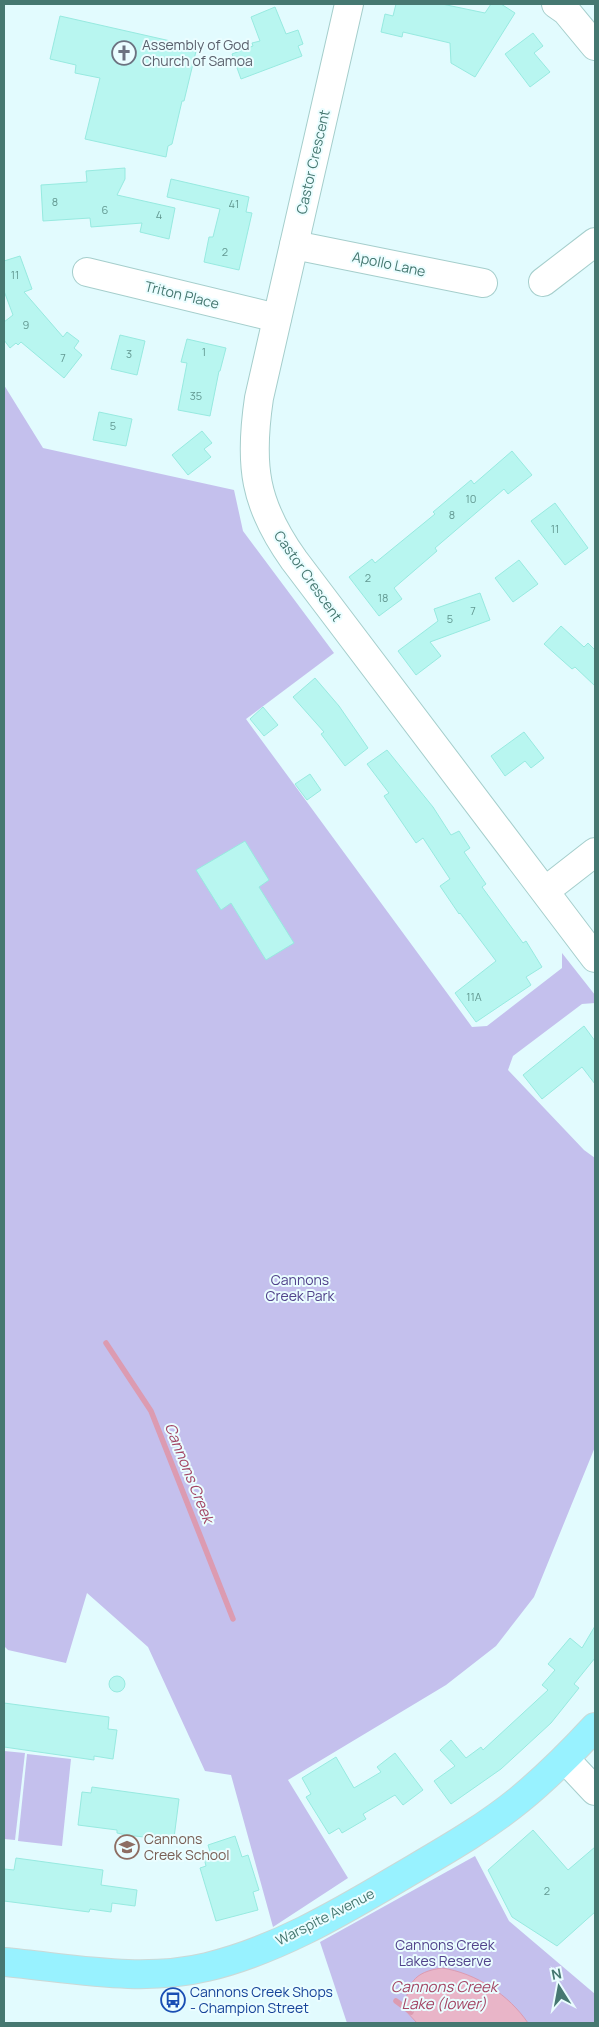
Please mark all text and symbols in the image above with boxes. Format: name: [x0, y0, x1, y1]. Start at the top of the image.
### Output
place label: Assembly of God Church of Samoa: [142, 35, 253, 70]
church icon: Assembly of God Church of Samoa: [111, 40, 137, 66]
street label: Castor Crescent: [291, 107, 334, 216]
house number: 8: [52, 194, 58, 209]
house number: 41: [229, 196, 239, 211]
house number: 6: [102, 202, 109, 217]
house number: 4: [156, 207, 162, 222]
house number: 2: [222, 244, 228, 259]
street label: Apollo Lane: [351, 246, 427, 281]
house number: 11: [11, 267, 19, 282]
street label: Triton Place: [143, 276, 221, 313]
house number: 9: [23, 317, 30, 332]
house number: 1: [202, 344, 206, 359]
house number: 3: [126, 346, 132, 361]
house number: 7: [60, 350, 66, 365]
house number: 35: [190, 388, 202, 403]
house number: 5: [110, 418, 116, 433]
house number: 10: [465, 491, 477, 506]
house number: 8: [449, 507, 455, 522]
house number: 11: [551, 521, 559, 536]
street label: Castor Crescent: [270, 527, 347, 625]
house number: 2: [365, 570, 371, 585]
house number: 18: [378, 590, 388, 605]
house number: 7: [470, 603, 476, 618]
house number: 5: [447, 611, 453, 626]
house number: 11A: [466, 989, 482, 1004]
park label: Cannons Creek Park: [266, 1270, 336, 1305]
water label: Cannons Creek: [160, 1420, 220, 1528]
place label: Cannons Creek School: [144, 1829, 230, 1864]
school or university icon: Cannons Creek School: [114, 1834, 140, 1860]
house number: 2: [544, 1883, 550, 1898]
street label: Warspite Avenue: [272, 1884, 377, 1950]
park label: Cannons Creek Lakes Reserve: [395, 1935, 496, 1970]
north arrow: [534, 1962, 584, 2012]
text: N: [550, 1963, 563, 1984]
water label: Cannons Creek Lake (lower): [391, 1976, 500, 2014]
place label: Cannons Creek Shops - Champion Street: [190, 1982, 333, 2017]
bus stop icon: Cannons Creek Shops - Champion Street: [160, 1987, 186, 2013]

